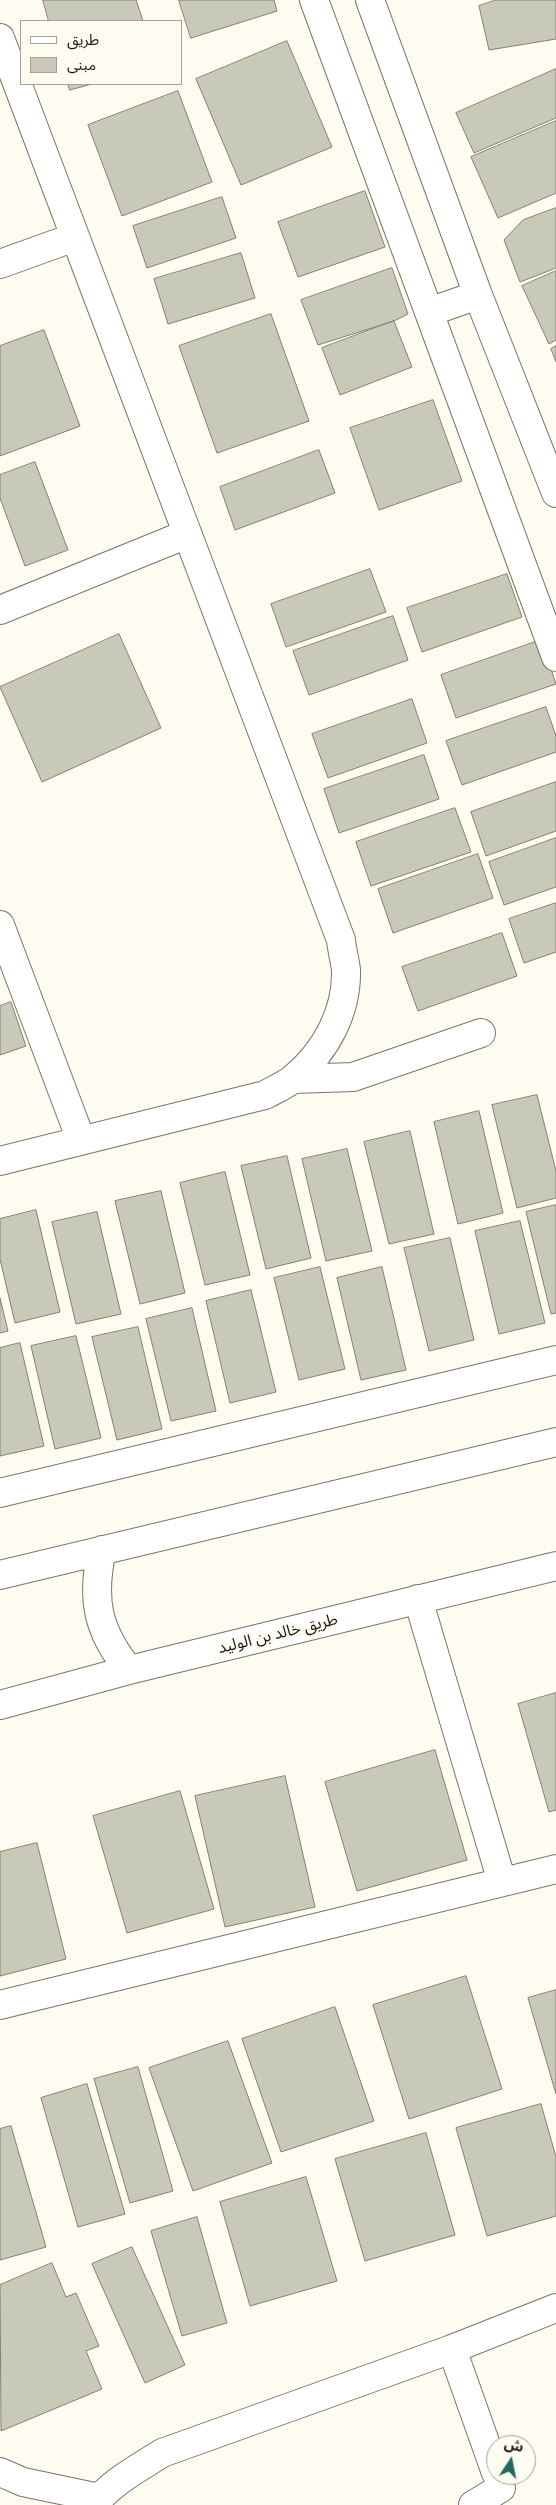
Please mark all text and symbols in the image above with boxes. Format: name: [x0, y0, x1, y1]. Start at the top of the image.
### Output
legend: [20, 20, 182, 85]
text: طريق: [67, 31, 99, 49]
text: مبنى: [67, 56, 96, 74]
street label: طريق خالد بن الوليد: [216, 1610, 340, 1658]
north arrow: [486, 2435, 536, 2485]
text: ش: [503, 2436, 525, 2456]

